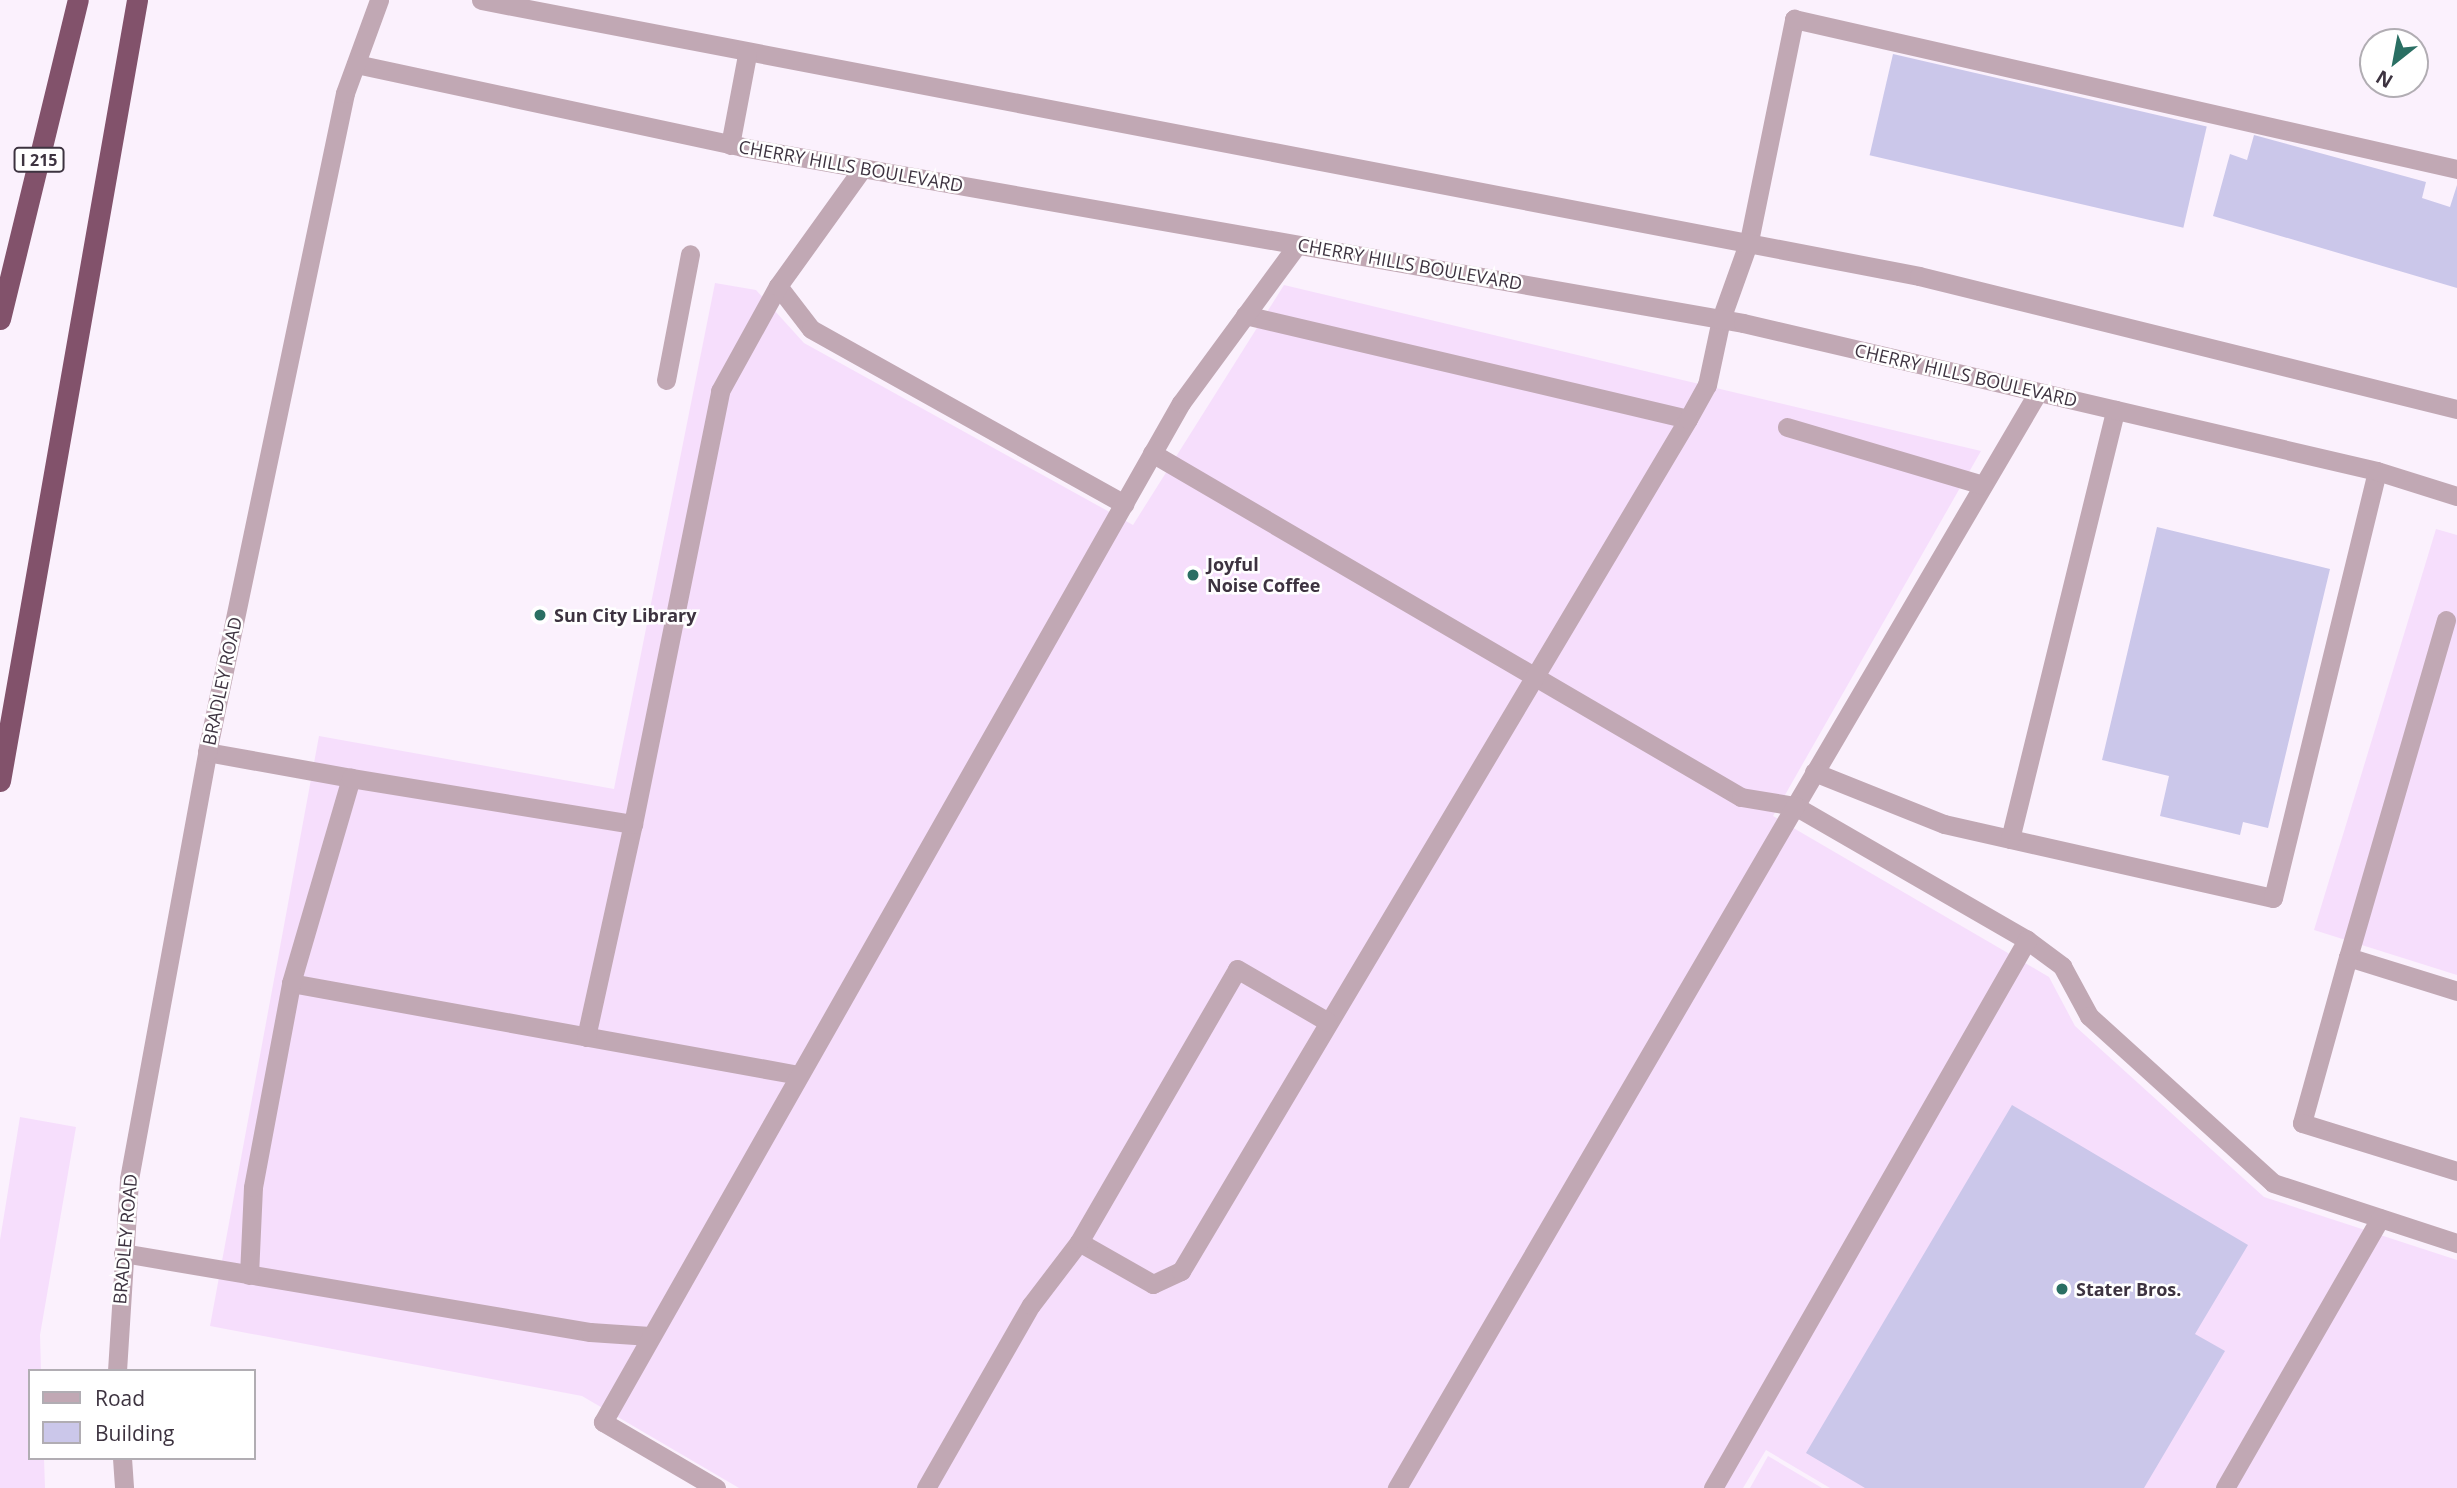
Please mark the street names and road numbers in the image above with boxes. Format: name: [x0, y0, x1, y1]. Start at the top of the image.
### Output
street label: CHERRY HILLS BOULEVARD: [737, 136, 965, 196]
road number: I 215: [13, 148, 65, 172]
street label: CHERRY HILLS BOULEVARD: [1296, 234, 1524, 294]
street label: CHERRY HILLS BOULEVARD: [1853, 339, 2079, 411]
street label: BRADLEY ROAD: [198, 615, 246, 747]
street label: BRADLEY ROAD: [109, 1173, 141, 1305]

